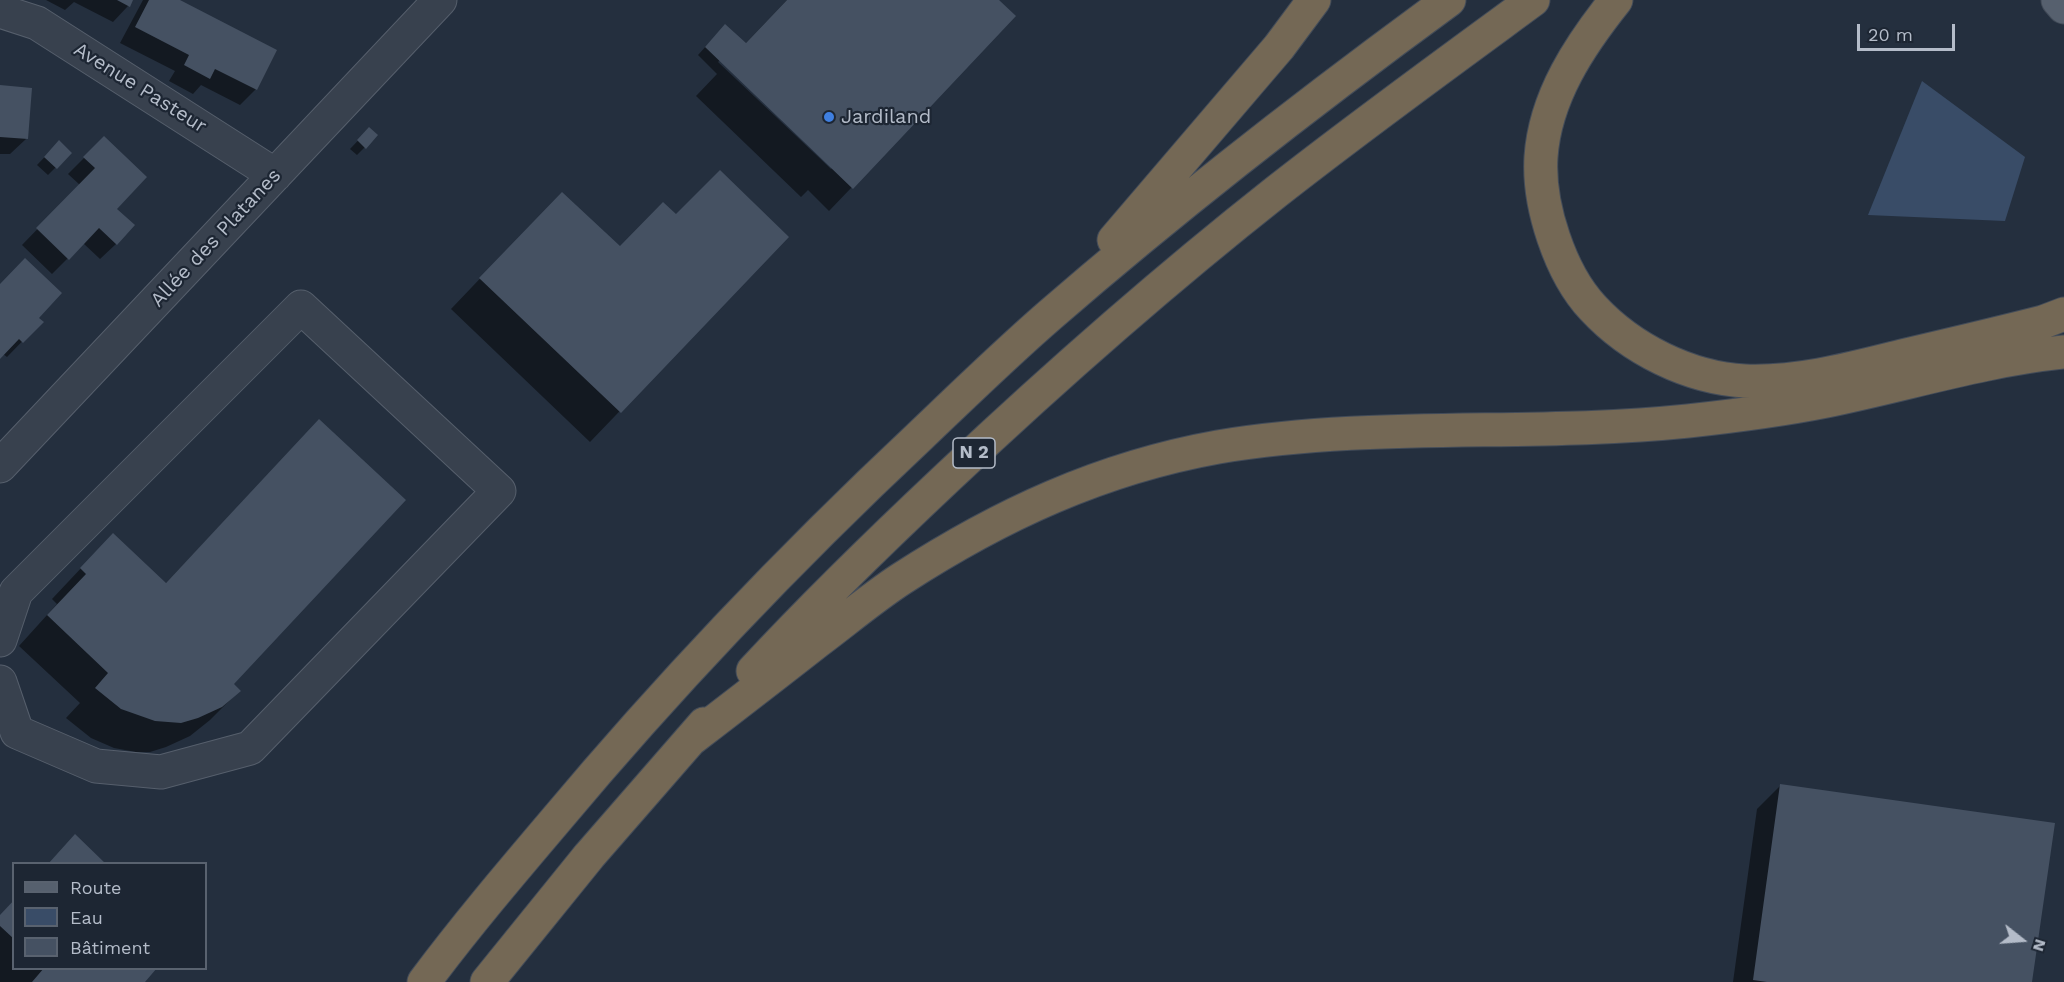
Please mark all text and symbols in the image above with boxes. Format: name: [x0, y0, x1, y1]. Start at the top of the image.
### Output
scale bar: [1860, 12, 1958, 50]
text: 20 m: [1868, 24, 1913, 45]
street label: Avenue Pasteur: [69, 38, 211, 138]
place label: Jardiland: [841, 105, 931, 129]
marker: Jardiland: [822, 110, 836, 124]
street label: Allée des Platanes: [146, 164, 286, 312]
road number: N 2: [953, 438, 995, 468]
legend: [12, 862, 207, 970]
text: Route: [70, 877, 122, 898]
text: Eau: [70, 907, 103, 928]
north arrow: [1992, 910, 2052, 970]
text: Bâtiment: [70, 937, 150, 958]
text: N: [2029, 937, 2051, 954]

